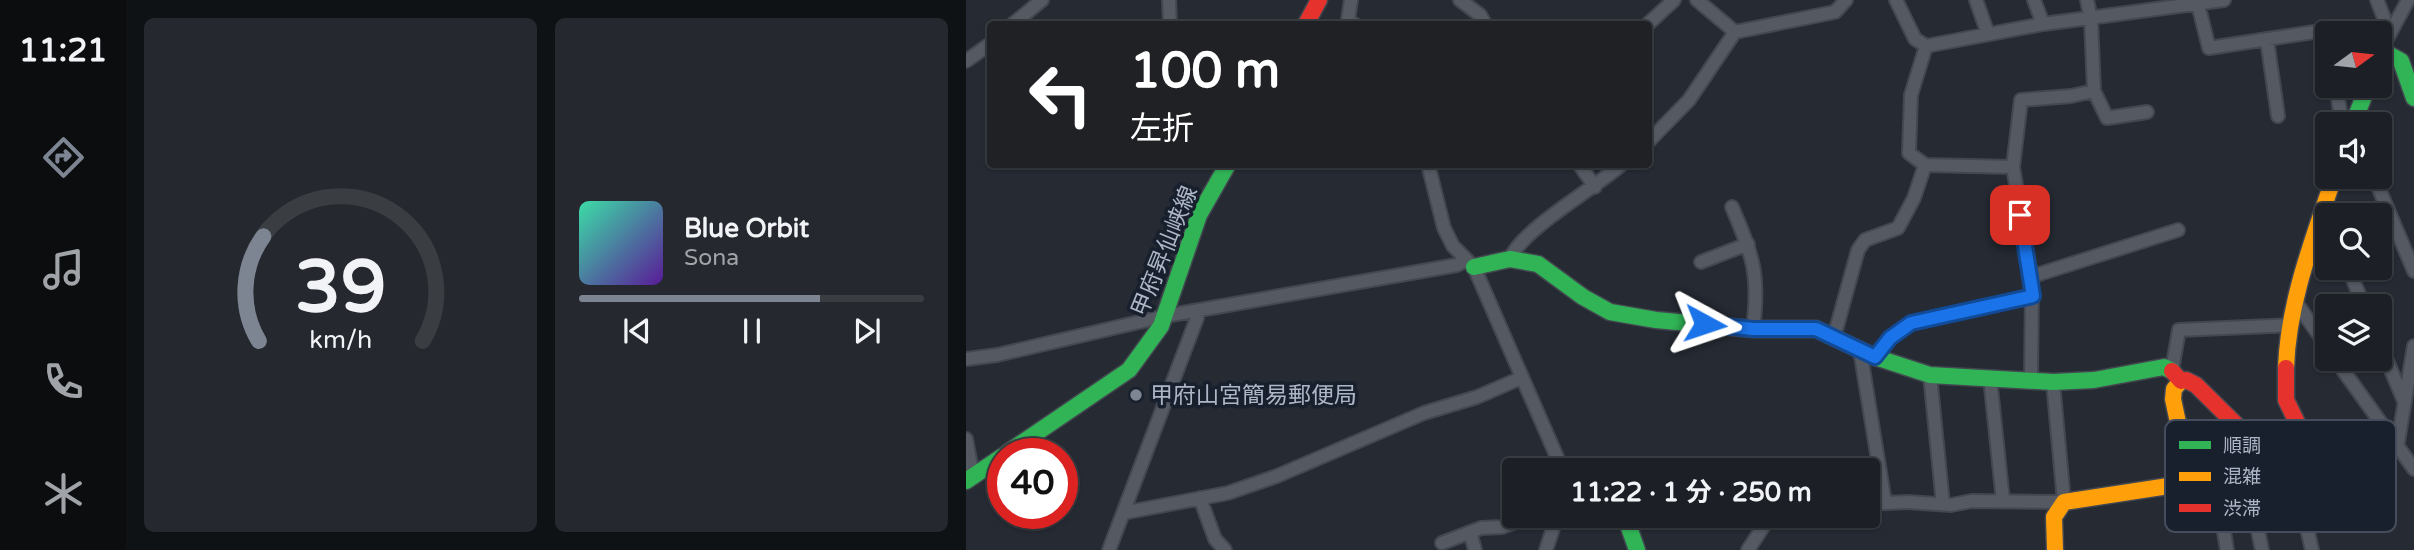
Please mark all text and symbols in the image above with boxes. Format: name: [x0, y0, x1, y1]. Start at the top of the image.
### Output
north arrow: [2315, 21, 2392, 98]
map controls: [2315, 21, 2392, 371]
text: 11:21: [19, 32, 107, 70]
text: 100 m: [1130, 42, 1280, 101]
icon: left: [1015, 49, 1106, 140]
text: 左折: [1130, 110, 1194, 148]
button: sound: [2315, 112, 2392, 189]
icon: directions: [39, 133, 88, 182]
street label: 甲府昇仙峡線: [1126, 182, 1204, 321]
pin: [1990, 185, 2050, 245]
icon: arrive: [2001, 196, 2039, 234]
button: search: [2315, 203, 2392, 280]
text: Blue Orbit: [684, 213, 809, 244]
text: 39: [295, 244, 386, 332]
text: Sona: [684, 244, 739, 272]
icon: music: [39, 245, 88, 294]
position arrow: [1668, 287, 1742, 361]
button: layers: [2315, 294, 2392, 371]
icon: previous: [618, 312, 656, 350]
icon: pause: [733, 312, 771, 350]
icon: next: [848, 312, 886, 350]
text: km/h: [309, 325, 372, 355]
icon: phone: [39, 357, 88, 406]
place label: 甲府山宮簡易郵便局: [1150, 382, 1357, 410]
marker: 甲府山宮簡易郵便局: [1128, 387, 1144, 403]
legend: [2165, 420, 2396, 532]
text: 順調: [2223, 435, 2261, 457]
speed limit sign: 40: [987, 438, 1078, 529]
text: 混雑: [2223, 466, 2261, 488]
icon: climate: [39, 469, 88, 518]
text: 11:22 · 1 分 · 250 m: [1570, 477, 1812, 508]
text: 渋滞: [2223, 498, 2261, 520]

